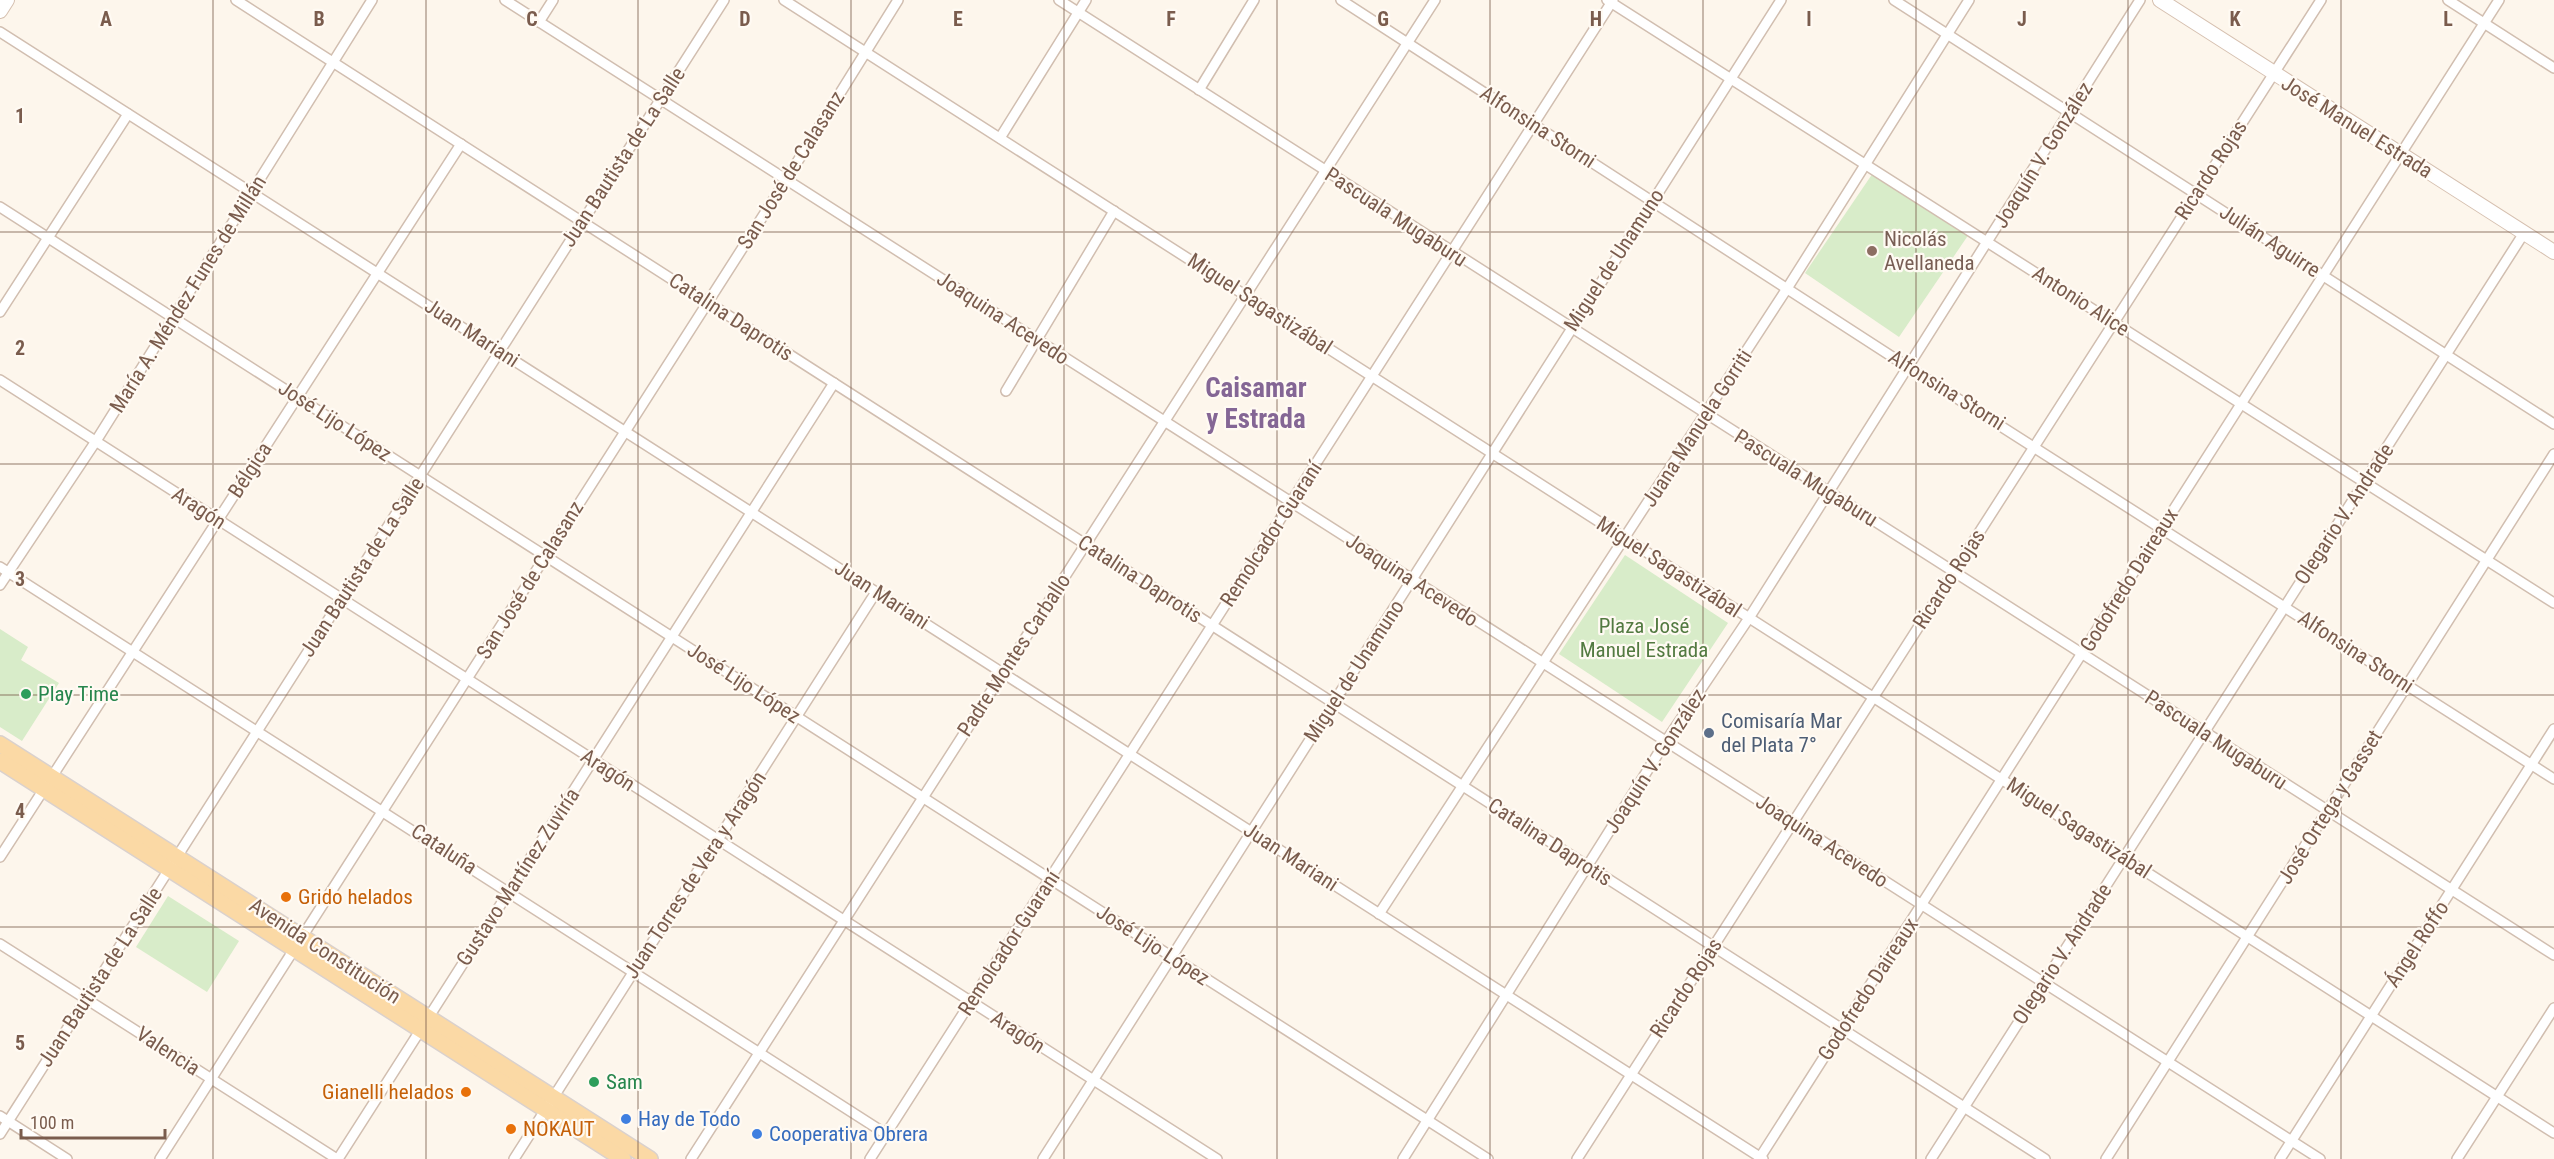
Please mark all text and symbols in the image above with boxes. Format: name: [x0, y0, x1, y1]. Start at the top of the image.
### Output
text: A: [100, 7, 112, 31]
text: B: [313, 7, 325, 31]
text: C: [526, 7, 538, 31]
text: D: [739, 7, 751, 31]
text: E: [953, 7, 963, 31]
text: F: [1166, 7, 1176, 31]
text: G: [1377, 7, 1389, 31]
text: H: [1590, 7, 1602, 31]
text: I: [1806, 7, 1812, 31]
text: J: [2017, 7, 2027, 31]
text: K: [2229, 7, 2241, 31]
text: L: [2443, 7, 2453, 31]
street label: Juan Bautista de La Salle: [556, 63, 690, 251]
street label: José Manuel Estrada: [2277, 71, 2437, 183]
street label: Joaquín V. González: [1988, 78, 2098, 232]
street label: Alfonsina Storni: [1476, 81, 1600, 173]
street label: San José de Calasanz: [733, 87, 849, 253]
text: 1: [15, 104, 25, 128]
street label: Ricardo Rojas: [2170, 116, 2252, 224]
street label: Pascuala Mugaburu: [1321, 162, 1471, 272]
street label: María A. Méndez Funes de Millán: [105, 171, 271, 417]
street label: Miguel de Unamuno: [1559, 185, 1669, 335]
street label: Julián Aguirre: [2215, 200, 2325, 282]
place label: Nicolás Avellaneda: [1884, 227, 1974, 275]
marker: Nicolás Avellaneda: [1865, 244, 1879, 258]
street label: Miguel Sagastizábal: [1183, 248, 1337, 360]
street label: Antonio Alice: [2028, 261, 2134, 341]
street label: Joaquina Acevedo: [933, 266, 1073, 370]
street label: Catalina Daprotis: [665, 268, 797, 366]
street label: Juan Mariani: [420, 294, 524, 372]
text: 2: [15, 336, 25, 360]
street label: Juana Manuela Gorriti: [1637, 345, 1757, 511]
street label: Alfonsina Storni: [1884, 345, 2010, 435]
district label: Caisamar y Estrada: [1205, 372, 1307, 435]
street label: José Lijo López: [274, 376, 396, 466]
street label: Pascuala Mugaburu: [1730, 424, 1882, 532]
street label: Bélgica: [223, 438, 277, 502]
street label: Olegario V. Andrade: [2290, 439, 2399, 589]
street label: Remolcador Guaraní: [1215, 456, 1327, 611]
street label: Juan Bautista de La Salle: [295, 473, 429, 661]
street label: Aragón: [168, 482, 230, 534]
street label: San José de Calasanz: [472, 497, 588, 663]
street label: Godofredo Daireaux: [2075, 504, 2183, 656]
street label: Miguel Sagastizábal: [1592, 511, 1746, 623]
street label: Ricardo Rojas: [1908, 525, 1990, 633]
street label: Joaquina Acevedo: [1342, 528, 1482, 632]
street label: Catalina Daprotis: [1074, 530, 1206, 628]
street label: Juan Mariani: [830, 556, 934, 634]
text: 3: [15, 567, 25, 591]
street label: Padre Montes Carballo: [953, 569, 1075, 741]
street label: Miguel de Unamuno: [1299, 596, 1409, 746]
street label: Alfonsina Storni: [2294, 606, 2418, 698]
park label: Plaza José Manuel Estrada: [1580, 614, 1708, 662]
street label: José Lijo López: [683, 638, 805, 728]
place label: Play Time: [38, 682, 119, 706]
street label: Joaquín V. González: [1599, 684, 1711, 838]
street label: Pascuala Mugaburu: [2141, 685, 2291, 795]
marker: Play Time: [19, 687, 33, 701]
place label: Comisaría Mar del Plata 7°: [1721, 709, 1842, 757]
marker: Comisaría Mar del Plata 7°: [1702, 726, 1716, 740]
street label: José Ortega y Gasset: [2273, 726, 2387, 888]
street label: Aragón: [577, 744, 639, 796]
street label: Juan Torres de Vera y Aragón: [619, 767, 771, 983]
street label: Miguel Sagastizábal: [2002, 772, 2156, 884]
street label: Gustavo Martínez Zuviría: [452, 784, 584, 970]
street label: Joaquina Acevedo: [1752, 789, 1892, 893]
street label: Catalina Daprotis: [1484, 793, 1616, 891]
text: 4: [15, 799, 25, 823]
street label: Juan Mariani: [1239, 818, 1343, 896]
street label: Cataluña: [407, 819, 481, 879]
street label: Remolcador Guaraní: [953, 865, 1065, 1020]
street label: Olegario V. Andrade: [2008, 879, 2117, 1029]
street label: Juan Bautista de La Salle: [33, 883, 167, 1071]
place label: Grido helados: [298, 885, 413, 909]
marker: Grido helados: [279, 890, 293, 904]
street label: Avenida Constitución: [245, 893, 405, 1009]
street label: Ángel Roffo: [2380, 897, 2454, 991]
street label: José Lijo López: [1092, 900, 1214, 990]
street label: Godofredo Daireaux: [1813, 913, 1923, 1065]
street label: Ricardo Rojas: [1645, 934, 1727, 1042]
street label: Aragón: [987, 1006, 1049, 1058]
street label: Valencia: [132, 1022, 204, 1080]
text: 5: [15, 1031, 25, 1055]
place label: Sam: [606, 1070, 643, 1094]
marker: Sam: [587, 1075, 601, 1089]
place label: Gianelli helados: [322, 1080, 454, 1104]
marker: Gianelli helados: [459, 1085, 473, 1099]
scale bar: [21, 1102, 165, 1140]
place label: Hay de Todo: [638, 1107, 741, 1131]
text: 100 m: [30, 1112, 74, 1133]
marker: Hay de Todo: [619, 1112, 633, 1126]
place label: NOKAUT: [523, 1117, 595, 1141]
marker: NOKAUT: [504, 1122, 518, 1136]
place label: Cooperativa Obrera: [769, 1122, 928, 1146]
marker: Cooperativa Obrera: [750, 1127, 764, 1141]

